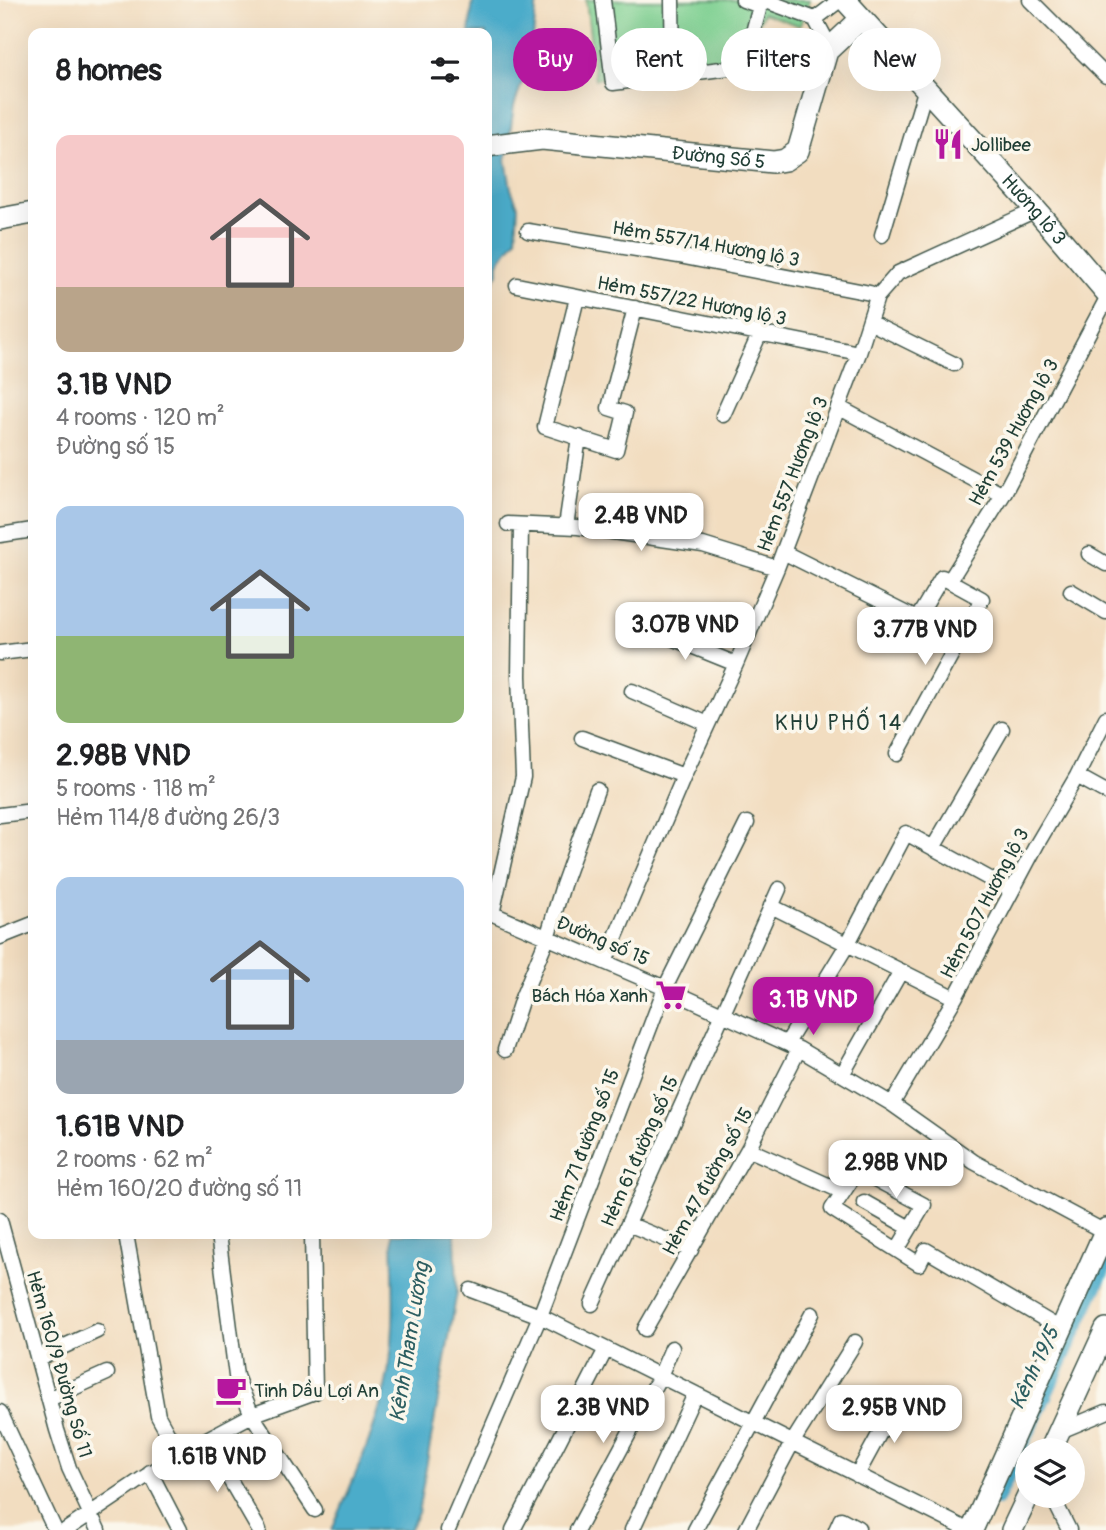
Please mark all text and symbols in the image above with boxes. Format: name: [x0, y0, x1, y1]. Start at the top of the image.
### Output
chip: Buy: [513, 28, 597, 91]
chip: Rent: [611, 28, 707, 91]
chip: Filters: [721, 28, 834, 91]
chip: New: [848, 28, 941, 91]
icon: filters: [426, 51, 464, 89]
text: 8 homes: [56, 52, 162, 89]
restaurant icon: Jollibee: [931, 127, 965, 161]
place label: Jollibee: [971, 133, 1031, 157]
street label: Đường Số 5: [671, 141, 766, 174]
street label: Hương lộ 3: [996, 169, 1071, 250]
icon: home: [197, 180, 323, 306]
street label: Hẻm 557/14 Hương lộ 3: [610, 216, 801, 272]
street label: Hẻm 557/22 Hương lộ 3: [595, 271, 788, 331]
street label: Hẻm 539 Hương lộ 3: [964, 355, 1064, 510]
text: 3.1B VND: [56, 366, 172, 403]
street label: Hẻm 557 Hương lộ 3: [752, 393, 834, 555]
text: 4 rooms · 120 m²: [56, 403, 225, 432]
text: Đường số 15: [56, 432, 175, 461]
pin: 2.4B VND: [569, 494, 713, 553]
text: 2.4B VND: [595, 501, 688, 530]
icon: home: [197, 551, 323, 677]
pin: 3.07B VND: [605, 602, 765, 662]
pin: 3.77B VND: [845, 608, 1005, 667]
text: 3.07B VND: [631, 610, 739, 639]
text: 3.77B VND: [873, 615, 977, 644]
district label: KHU PHỐ 14: [775, 706, 903, 737]
text: 2.98B VND: [56, 737, 190, 774]
text: 5 rooms · 118 m²: [56, 774, 216, 803]
text: Hẻm 114/8 đường 26/3: [56, 803, 280, 832]
street label: Hẻm 507 Hương lộ 3: [935, 824, 1035, 983]
street label: Đường số 15: [553, 911, 653, 971]
icon: home: [197, 922, 323, 1048]
supermarket icon: Bách Hóa Xanh: [654, 978, 688, 1012]
pin: 3.1B VND: [741, 978, 885, 1037]
place label: Bách Hóa Xanh: [532, 984, 648, 1008]
text: 3.1B VND: [769, 985, 857, 1014]
street label: Hẻm 71 đường số 15: [545, 1065, 625, 1225]
street label: Hẻm 61 đường số 15: [596, 1072, 684, 1231]
street label: Hẻm 47 đường số 15: [657, 1103, 758, 1260]
text: 1.61B VND: [56, 1108, 184, 1145]
pin: 2.98B VND: [816, 1140, 976, 1200]
text: 2 rooms · 62 m²: [56, 1145, 213, 1174]
text: 2.98B VND: [844, 1148, 948, 1177]
text: Hẻm 160/20 đường số 11: [56, 1174, 302, 1203]
water label: Kênh Tham Lương: [384, 1259, 436, 1424]
street label: Hẻm 160/9 Đường Số 11: [21, 1268, 97, 1461]
water label: Kênh 19/5: [1004, 1320, 1066, 1414]
cafe icon: Tinh Dầu Lợi An: [214, 1373, 248, 1407]
place label: Tinh Dầu Lợi An: [254, 1379, 379, 1403]
pin: 2.3B VND: [531, 1386, 675, 1445]
pin: 2.95B VND: [814, 1386, 974, 1445]
text: 2.3B VND: [557, 1393, 649, 1422]
text: 2.95B VND: [842, 1393, 946, 1422]
pin: 1.61B VND: [137, 1434, 297, 1494]
map controls: [1015, 1438, 1085, 1508]
button: layers: [1015, 1438, 1085, 1508]
text: 1.61B VND: [168, 1442, 266, 1471]

